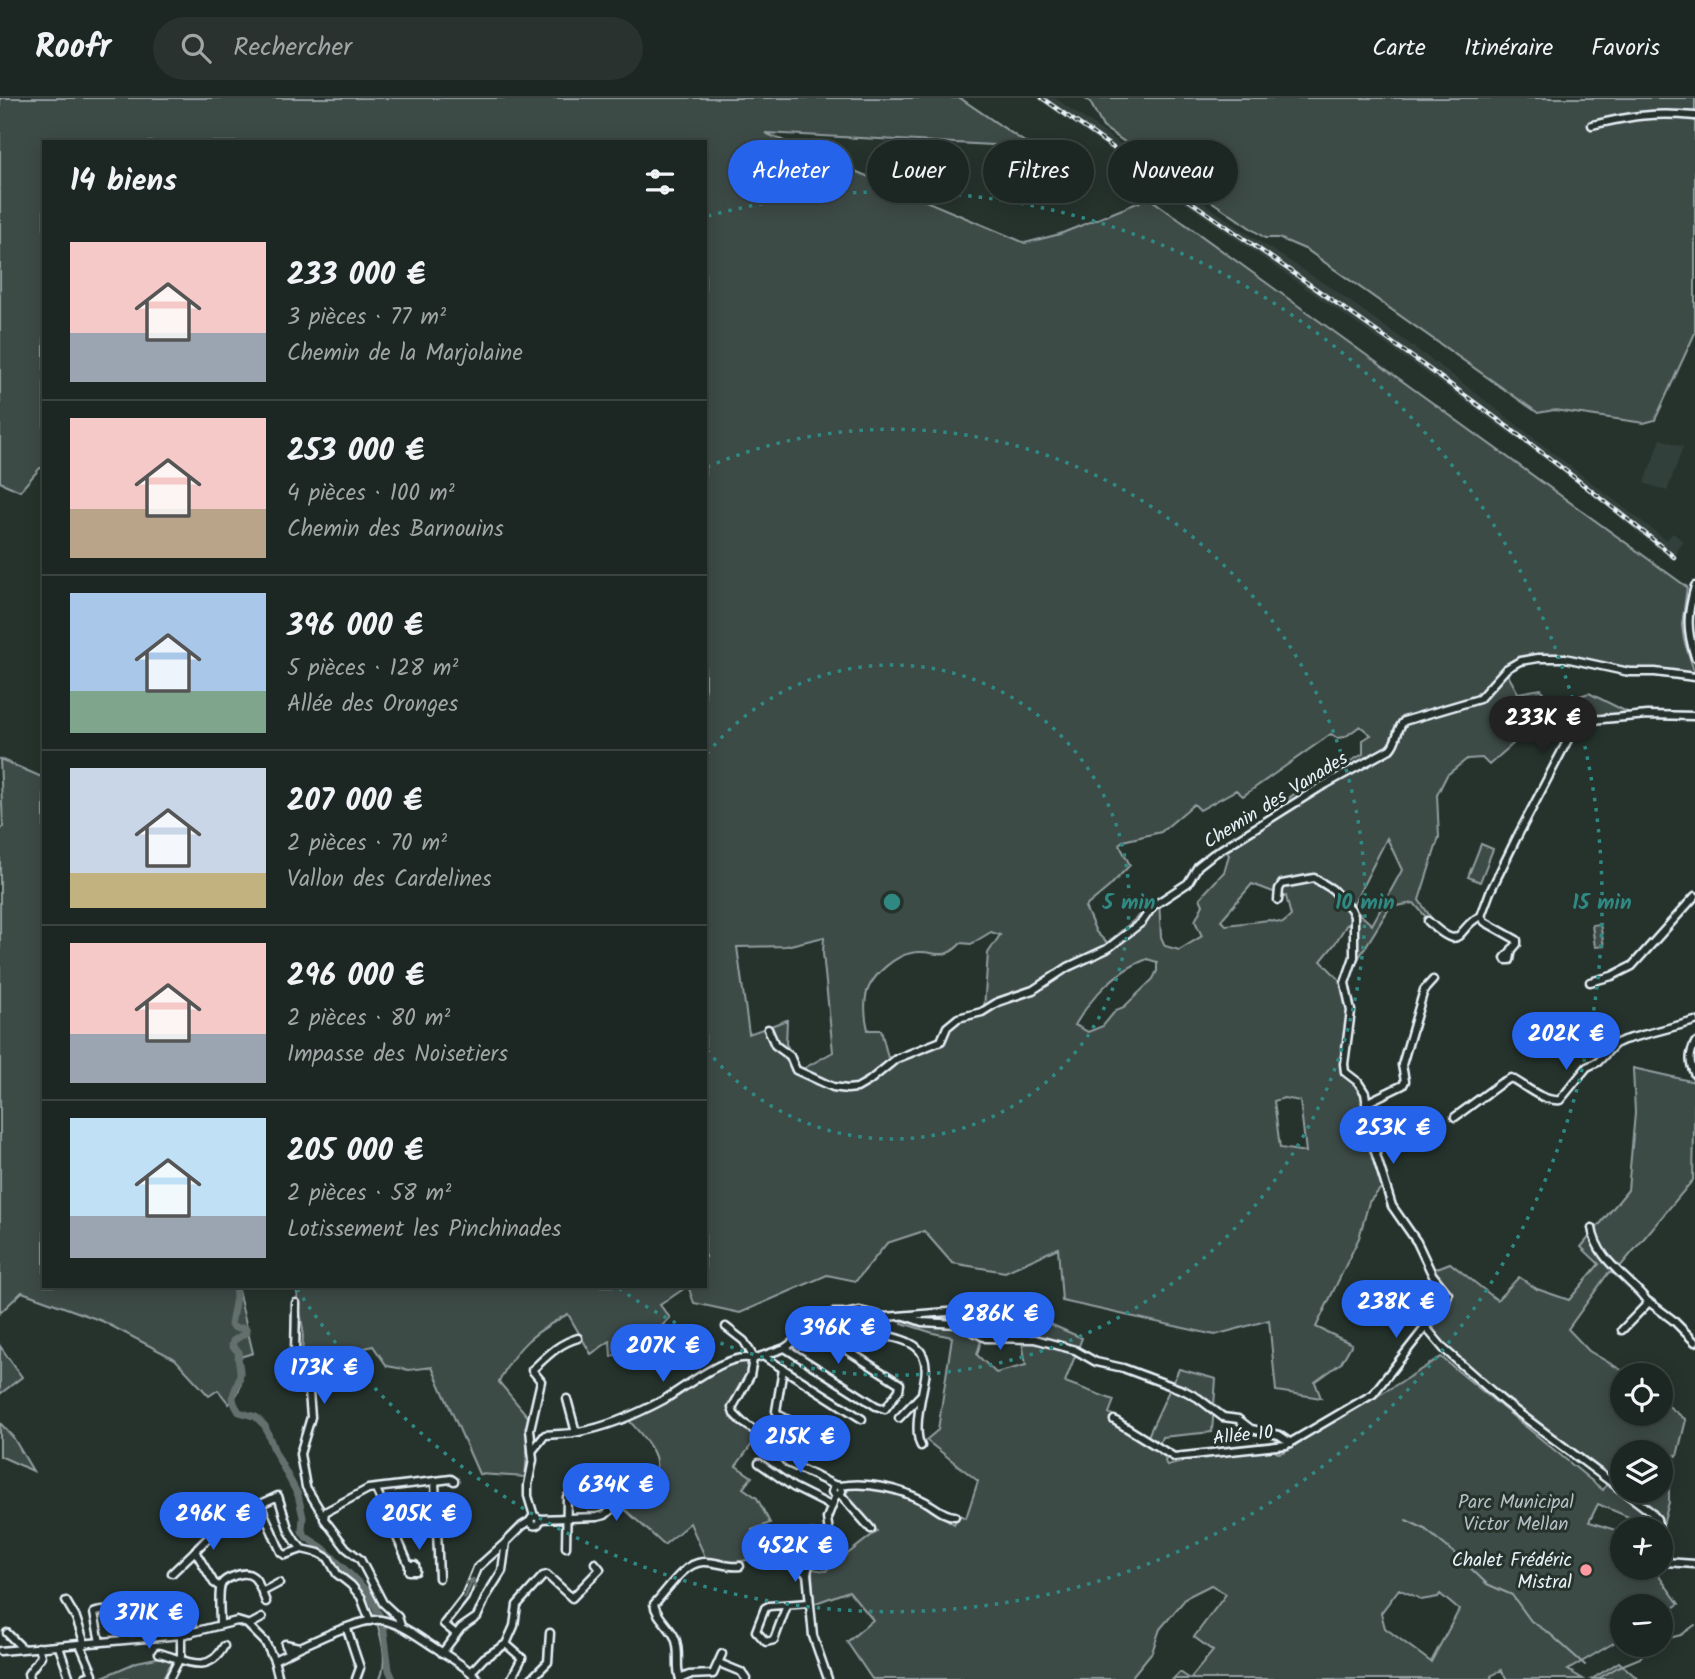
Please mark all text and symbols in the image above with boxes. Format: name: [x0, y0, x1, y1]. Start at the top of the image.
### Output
search box: [153, 17, 643, 80]
text: Roofr: [35, 22, 111, 75]
text: Rechercher: [233, 27, 352, 69]
icon: search: [177, 29, 215, 67]
text: Carte: [1372, 29, 1426, 68]
text: Itinéraire: [1464, 29, 1553, 68]
text: Favoris: [1591, 29, 1660, 68]
chip: Acheter: [728, 140, 853, 203]
chip: Louer: [867, 140, 969, 203]
chip: Filtres: [983, 140, 1094, 203]
chip: Nouveau: [1108, 140, 1238, 203]
text: 14 biens: [70, 158, 177, 206]
icon: filters: [641, 163, 679, 201]
text: 233 000 €: [287, 252, 426, 300]
icon: home: [126, 270, 210, 354]
text: 3 pièces · 77 m²: [287, 300, 446, 336]
text: Chemin de la Marjolaine: [287, 336, 523, 372]
text: 253 000 €: [287, 428, 424, 476]
icon: home: [126, 446, 210, 530]
text: 4 pièces · 100 m²: [287, 476, 455, 512]
text: Chemin des Barnouins: [287, 512, 504, 548]
text: 396 000 €: [287, 603, 423, 651]
icon: home: [126, 621, 210, 705]
text: 5 pièces · 128 m²: [287, 651, 458, 687]
text: Allée des Oronges: [287, 687, 458, 723]
pin: 233K €: [1486, 696, 1600, 756]
text: 233K €: [1505, 701, 1581, 737]
street label: Chemin des Vanades: [1198, 744, 1354, 857]
text: 207 000 €: [287, 778, 422, 826]
icon: home: [126, 796, 210, 880]
text: 2 pièces · 70 m²: [287, 826, 447, 862]
text: Vallon des Cardelines: [287, 862, 492, 898]
text: 5 min: [1101, 887, 1156, 920]
text: 10 min: [1335, 887, 1395, 920]
text: 15 min: [1572, 887, 1632, 920]
centre of rings: [880, 890, 904, 914]
text: 296 000 €: [287, 953, 424, 1001]
icon: home: [126, 971, 210, 1055]
text: 2 pièces · 80 m²: [287, 1001, 450, 1037]
pin: 202K €: [1509, 1012, 1623, 1072]
text: 202K €: [1528, 1017, 1604, 1053]
text: Impasse des Noisetiers: [287, 1037, 508, 1073]
pin: 253K €: [1336, 1107, 1450, 1166]
text: 253K €: [1356, 1111, 1430, 1147]
text: 205 000 €: [287, 1128, 423, 1176]
icon: home: [126, 1146, 210, 1230]
text: 2 pièces · 58 m²: [287, 1176, 451, 1212]
text: Lotissement les Pinchinades: [287, 1212, 561, 1248]
pin: 238K €: [1339, 1280, 1453, 1340]
text: 238K €: [1358, 1285, 1434, 1321]
pin: 286K €: [943, 1292, 1057, 1352]
text: 286K €: [962, 1297, 1038, 1333]
pin: 396K €: [781, 1306, 895, 1366]
text: 396K €: [801, 1311, 875, 1347]
pin: 207K €: [606, 1324, 720, 1384]
text: 207K €: [626, 1329, 700, 1365]
pin: 173K €: [267, 1346, 381, 1406]
text: 173K €: [290, 1351, 358, 1387]
map controls: [1610, 1363, 1673, 1657]
button: locate: [1610, 1363, 1673, 1426]
pin: 215K €: [743, 1416, 857, 1475]
street label: Allée 10: [1211, 1418, 1275, 1454]
text: 215K €: [765, 1420, 835, 1456]
button: layers: [1610, 1440, 1673, 1503]
pin: 634K €: [559, 1464, 673, 1523]
text: 634K €: [579, 1468, 653, 1504]
park label: Parc Municipal Victor Mellan: [1458, 1488, 1574, 1540]
pin: 296K €: [156, 1492, 270, 1552]
pin: 205K €: [362, 1492, 476, 1552]
text: 296K €: [176, 1497, 250, 1533]
text: 205K €: [382, 1497, 456, 1533]
button: +: [1610, 1517, 1673, 1580]
pin: 452K €: [738, 1524, 852, 1584]
text: 452K €: [758, 1529, 832, 1565]
place label: Chalet Frédéric Mistral: [1452, 1546, 1572, 1598]
marker: Chalet Frédéric Mistral: [1578, 1562, 1594, 1578]
one-way arrow: [463, 1577, 476, 1599]
pin: 371K €: [92, 1592, 206, 1651]
button: −: [1610, 1594, 1673, 1657]
text: 371K €: [115, 1596, 183, 1632]

